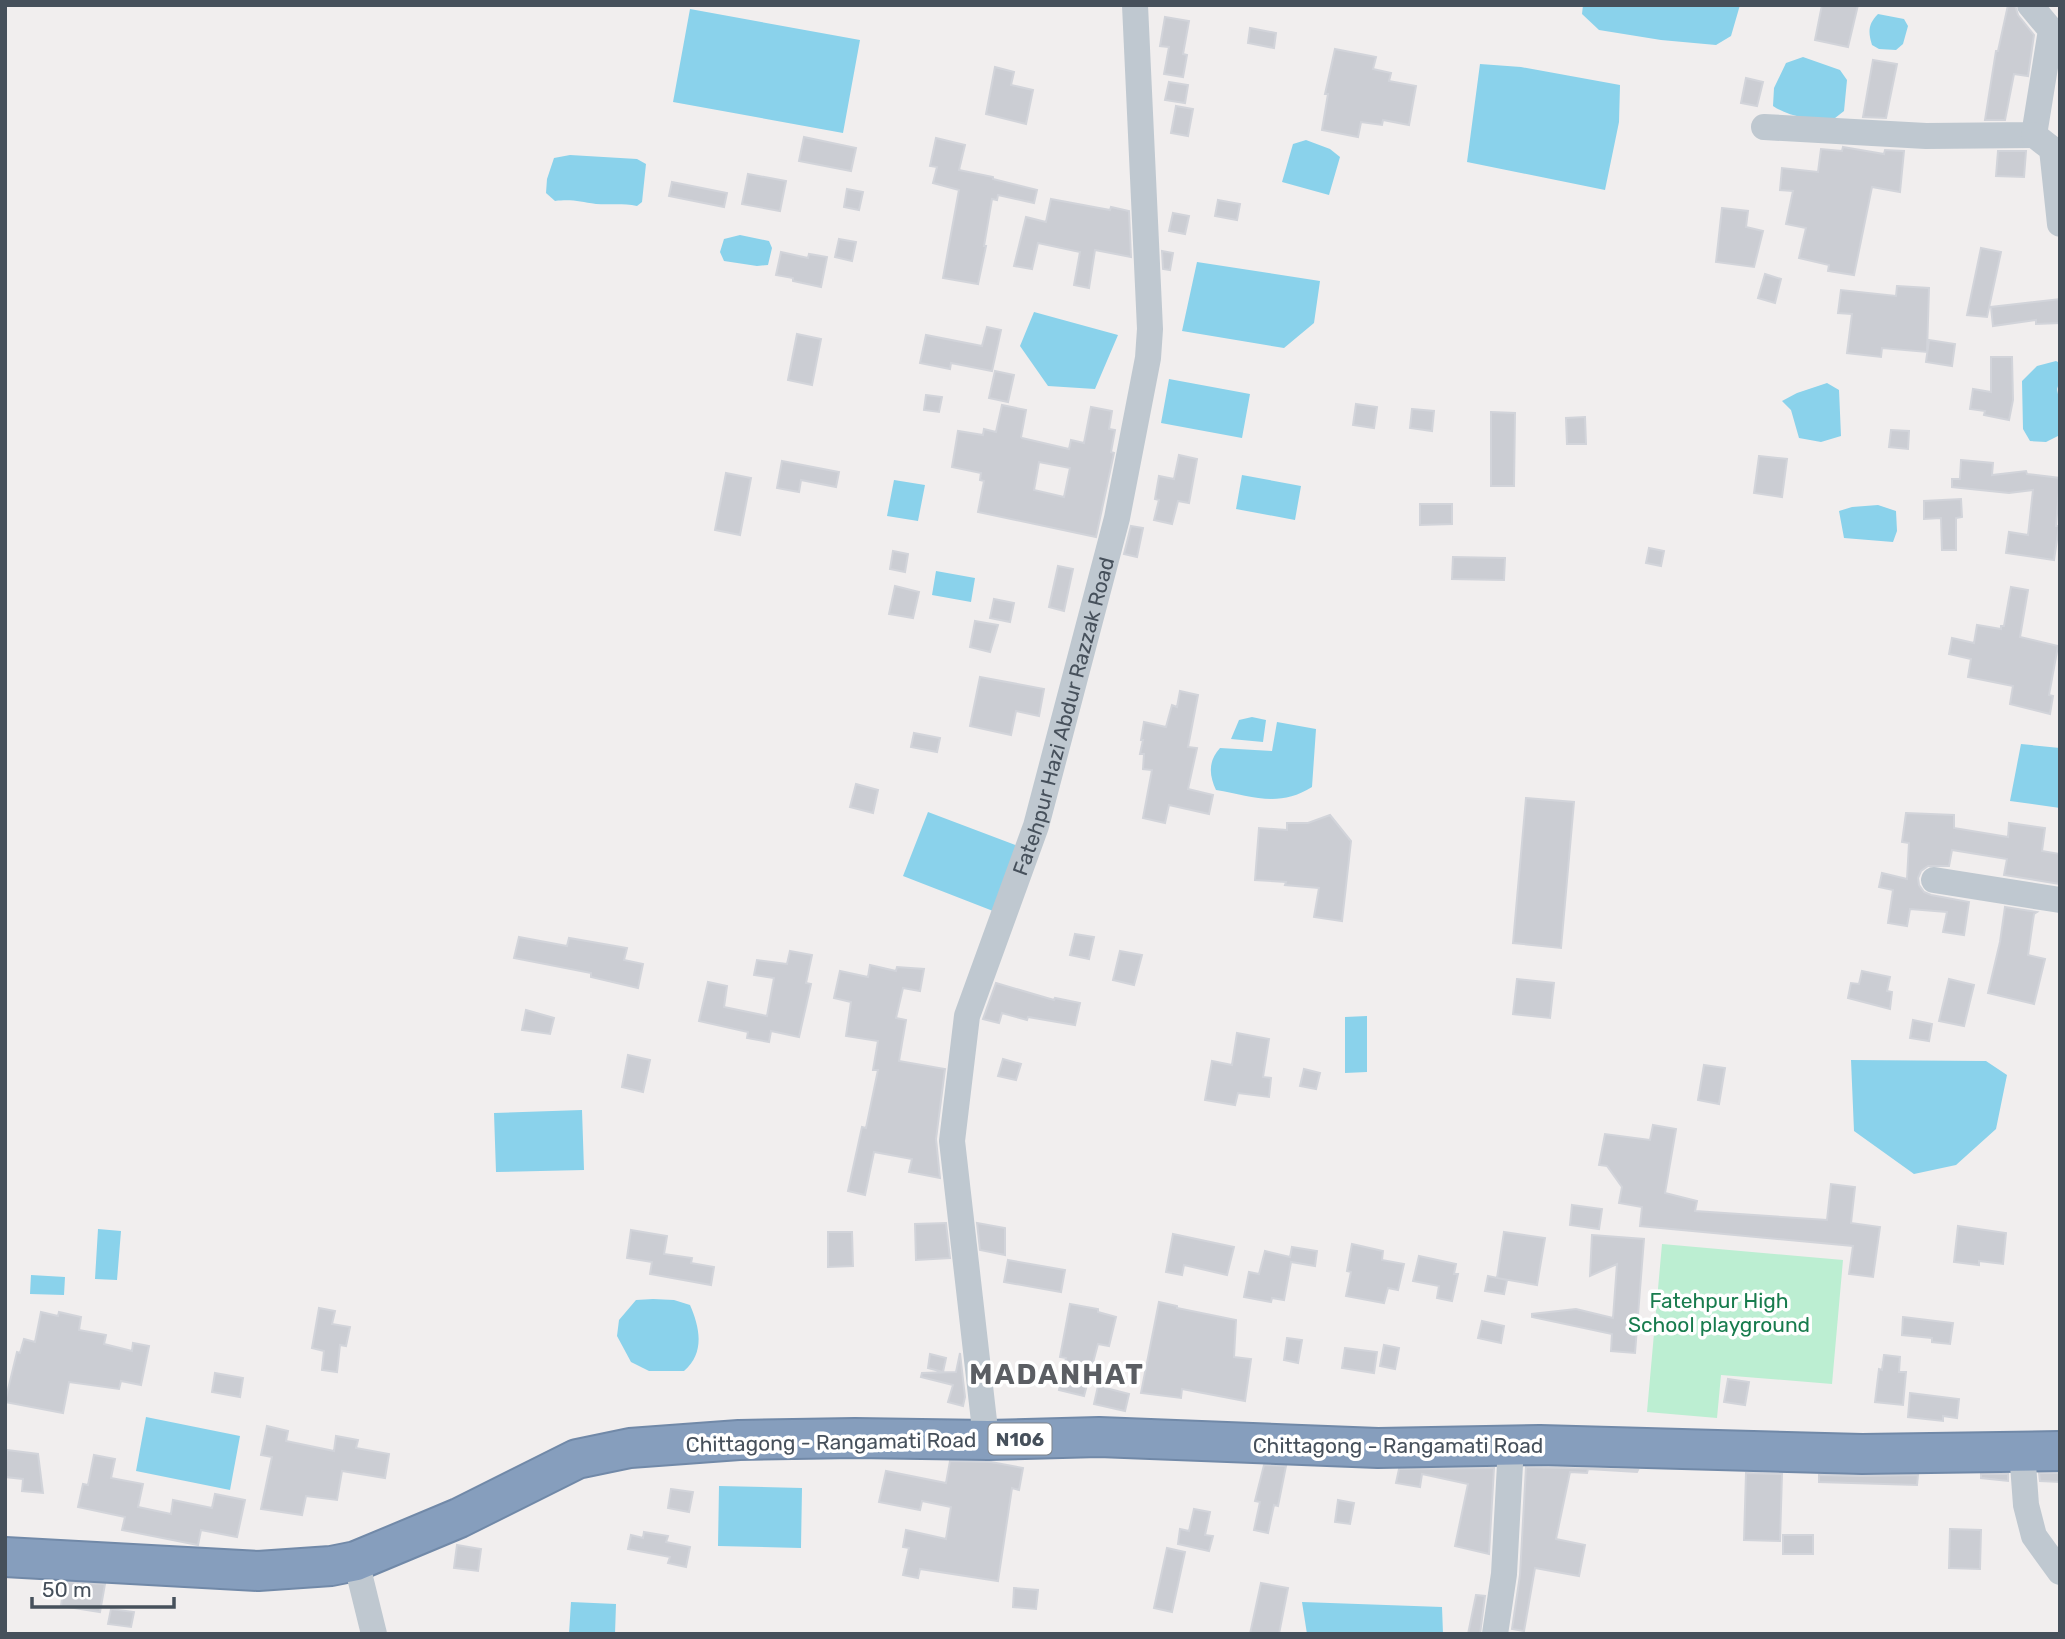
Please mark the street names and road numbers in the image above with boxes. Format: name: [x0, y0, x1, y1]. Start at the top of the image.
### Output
street label: Fatehpur Hazi Abdur Razzak Road: [1007, 554, 1119, 879]
road number: N106: [988, 1424, 1052, 1455]
street label: Chittagong - Rangamati Road: [685, 1427, 977, 1457]
street label: Chittagong - Rangamati Road: [1253, 1433, 1543, 1458]

